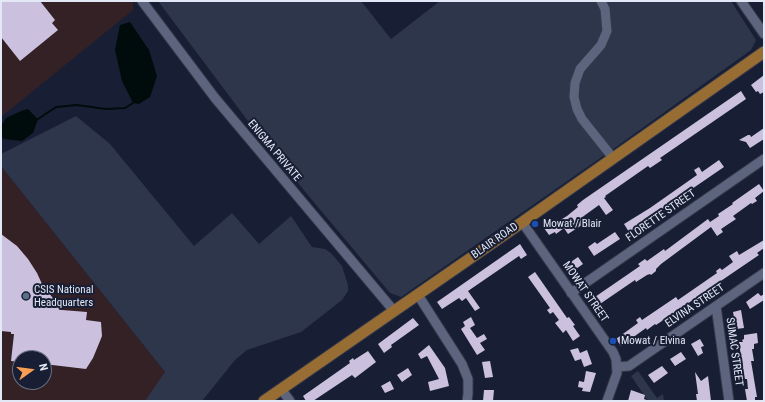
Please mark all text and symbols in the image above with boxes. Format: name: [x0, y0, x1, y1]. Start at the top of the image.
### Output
street label: ENIGMA PRIVATE: [244, 118, 304, 184]
street label: FLORETTE STREET: [624, 187, 698, 245]
place label: Mowat / Blair: [543, 217, 601, 231]
marker: Mowat / Blair: [530, 219, 540, 229]
street label: BLAIR ROAD: [469, 220, 521, 262]
street label: MOWAT STREET: [559, 259, 611, 325]
street label: ELVINA STREET: [663, 281, 727, 331]
place label: CSIS National Headquarters: [34, 283, 93, 309]
marker: CSIS National Headquarters: [21, 291, 31, 301]
street label: SUMAC STREET: [723, 317, 745, 387]
place label: Mowat / Elvina: [621, 334, 685, 348]
marker: Mowat / Elvina: [608, 336, 618, 346]
north arrow: [12, 350, 52, 390]
text: N: [36, 362, 50, 372]

